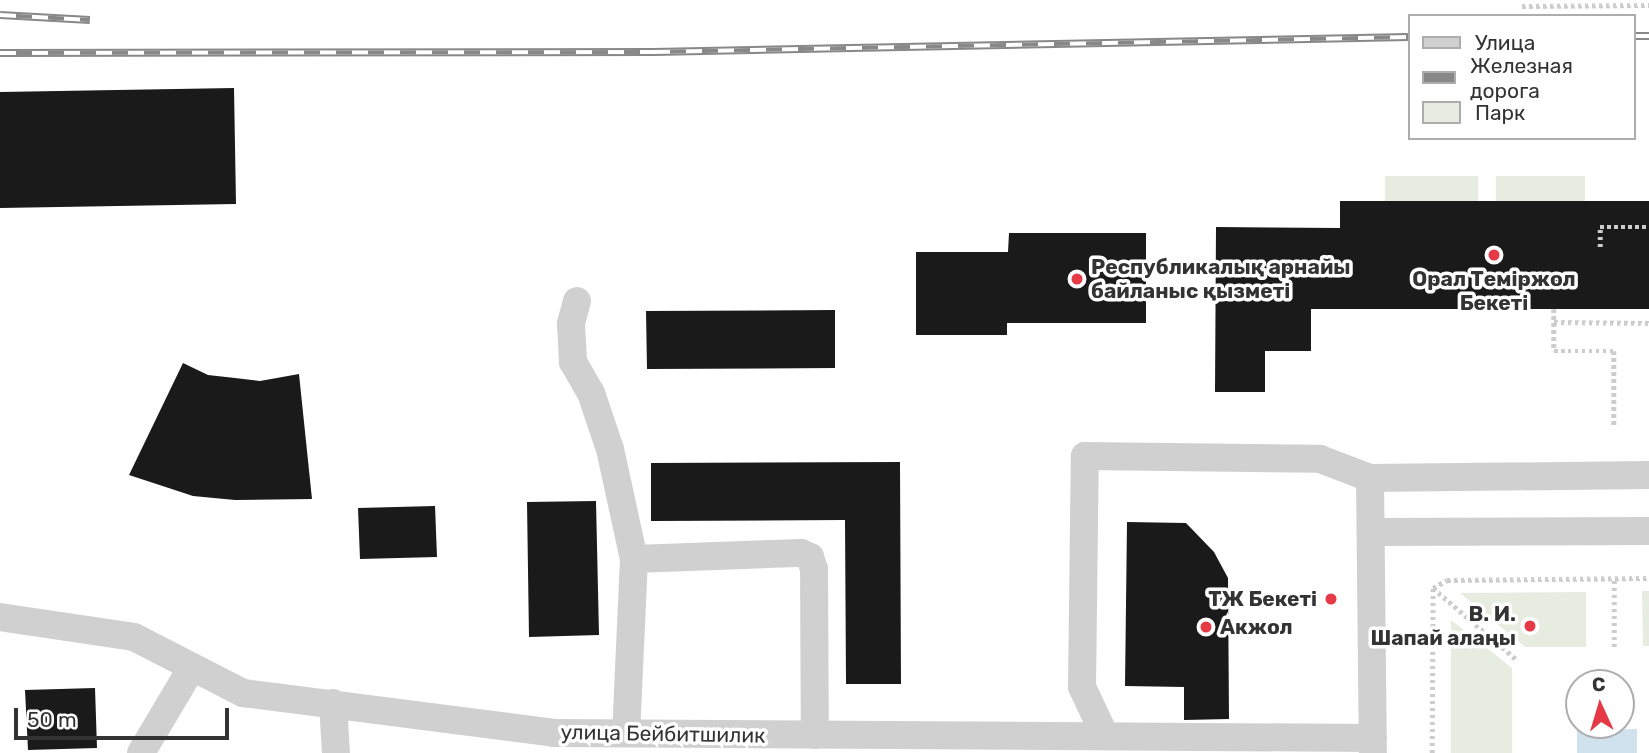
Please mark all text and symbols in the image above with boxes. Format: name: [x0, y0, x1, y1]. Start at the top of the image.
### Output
legend: [1408, 14, 1635, 140]
text: Улица: [1475, 30, 1535, 55]
text: Железная дорога: [1470, 53, 1573, 103]
text: Парк: [1475, 100, 1525, 125]
marker: Орал Теміржол Бекеті: [1486, 247, 1502, 263]
place label: Республикалық арнайы байланыс қызметі: [1091, 254, 1351, 304]
place label: Орал Теміржол Бекеті: [1412, 266, 1576, 316]
marker: Республикалық арнайы байланыс қызметі: [1069, 271, 1085, 287]
place label: ТЖ Бекеті: [1208, 586, 1317, 612]
marker: ТЖ Бекеті: [1323, 591, 1339, 607]
place label: В. И. Шапай алаңы: [1370, 601, 1516, 651]
place label: Акжол: [1220, 614, 1293, 640]
marker: В. И. Шапай алаңы: [1522, 618, 1538, 634]
marker: Акжол: [1198, 619, 1214, 635]
north arrow: [1565, 669, 1635, 739]
text: С: [1591, 673, 1606, 696]
scale bar: [18, 694, 233, 738]
text: 50 m: [27, 707, 77, 732]
street label: улица Бейбитшилик: [560, 720, 766, 748]

